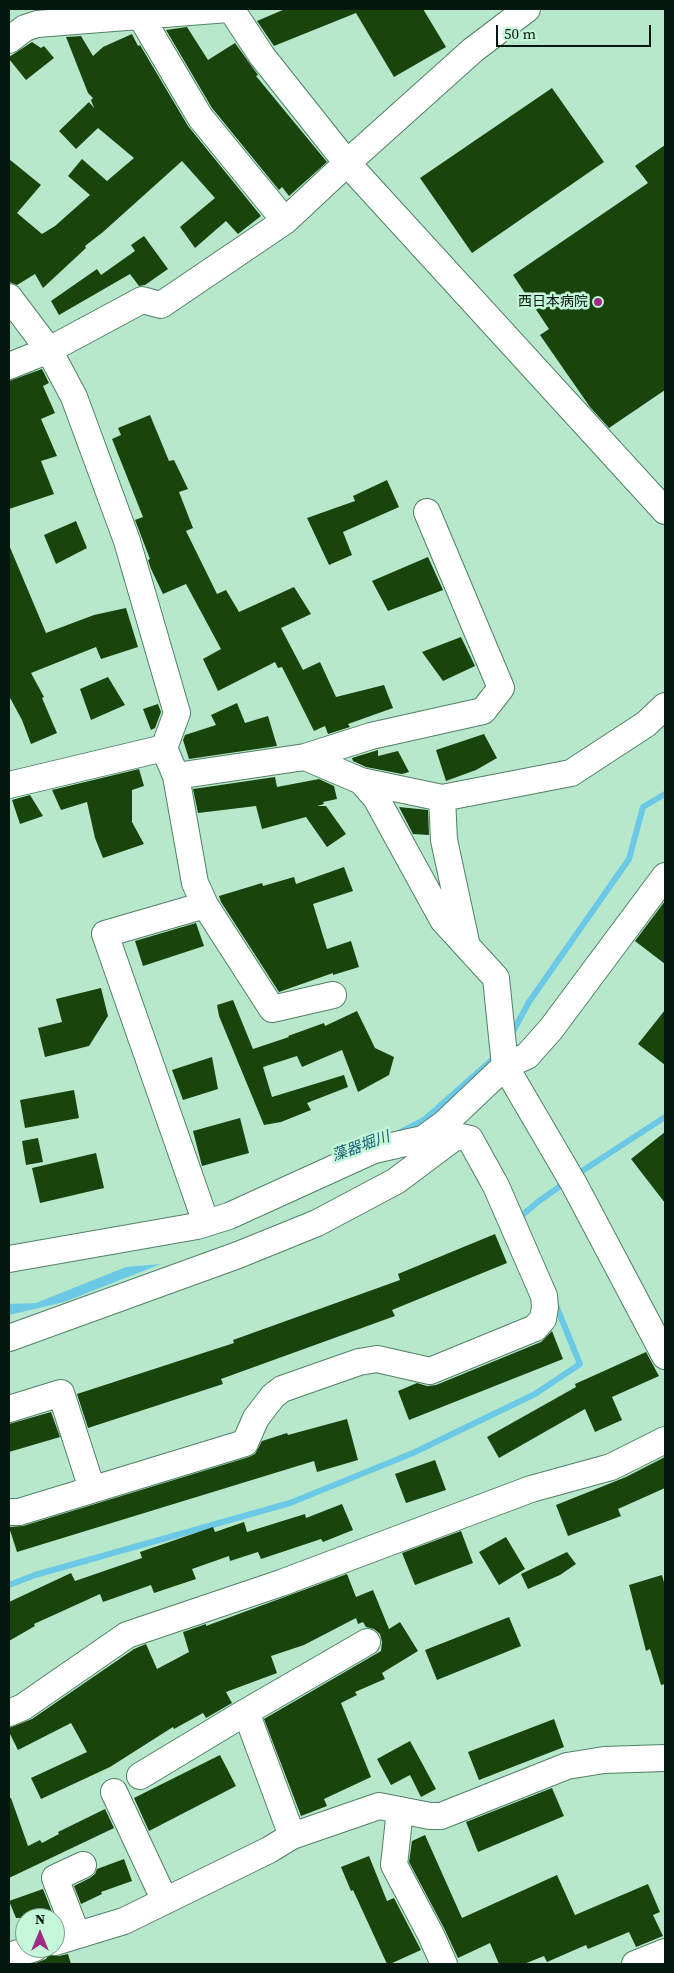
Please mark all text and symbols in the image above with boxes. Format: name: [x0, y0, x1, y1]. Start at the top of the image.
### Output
scale bar: [499, 15, 654, 47]
text: 50 m: [504, 23, 536, 44]
place label: 西日本病院: [518, 294, 588, 310]
marker: 西日本病院: [592, 296, 604, 308]
water label: 藻器堀川: [330, 1128, 392, 1166]
north arrow: [15, 1908, 65, 1958]
text: N: [35, 1909, 45, 1929]

